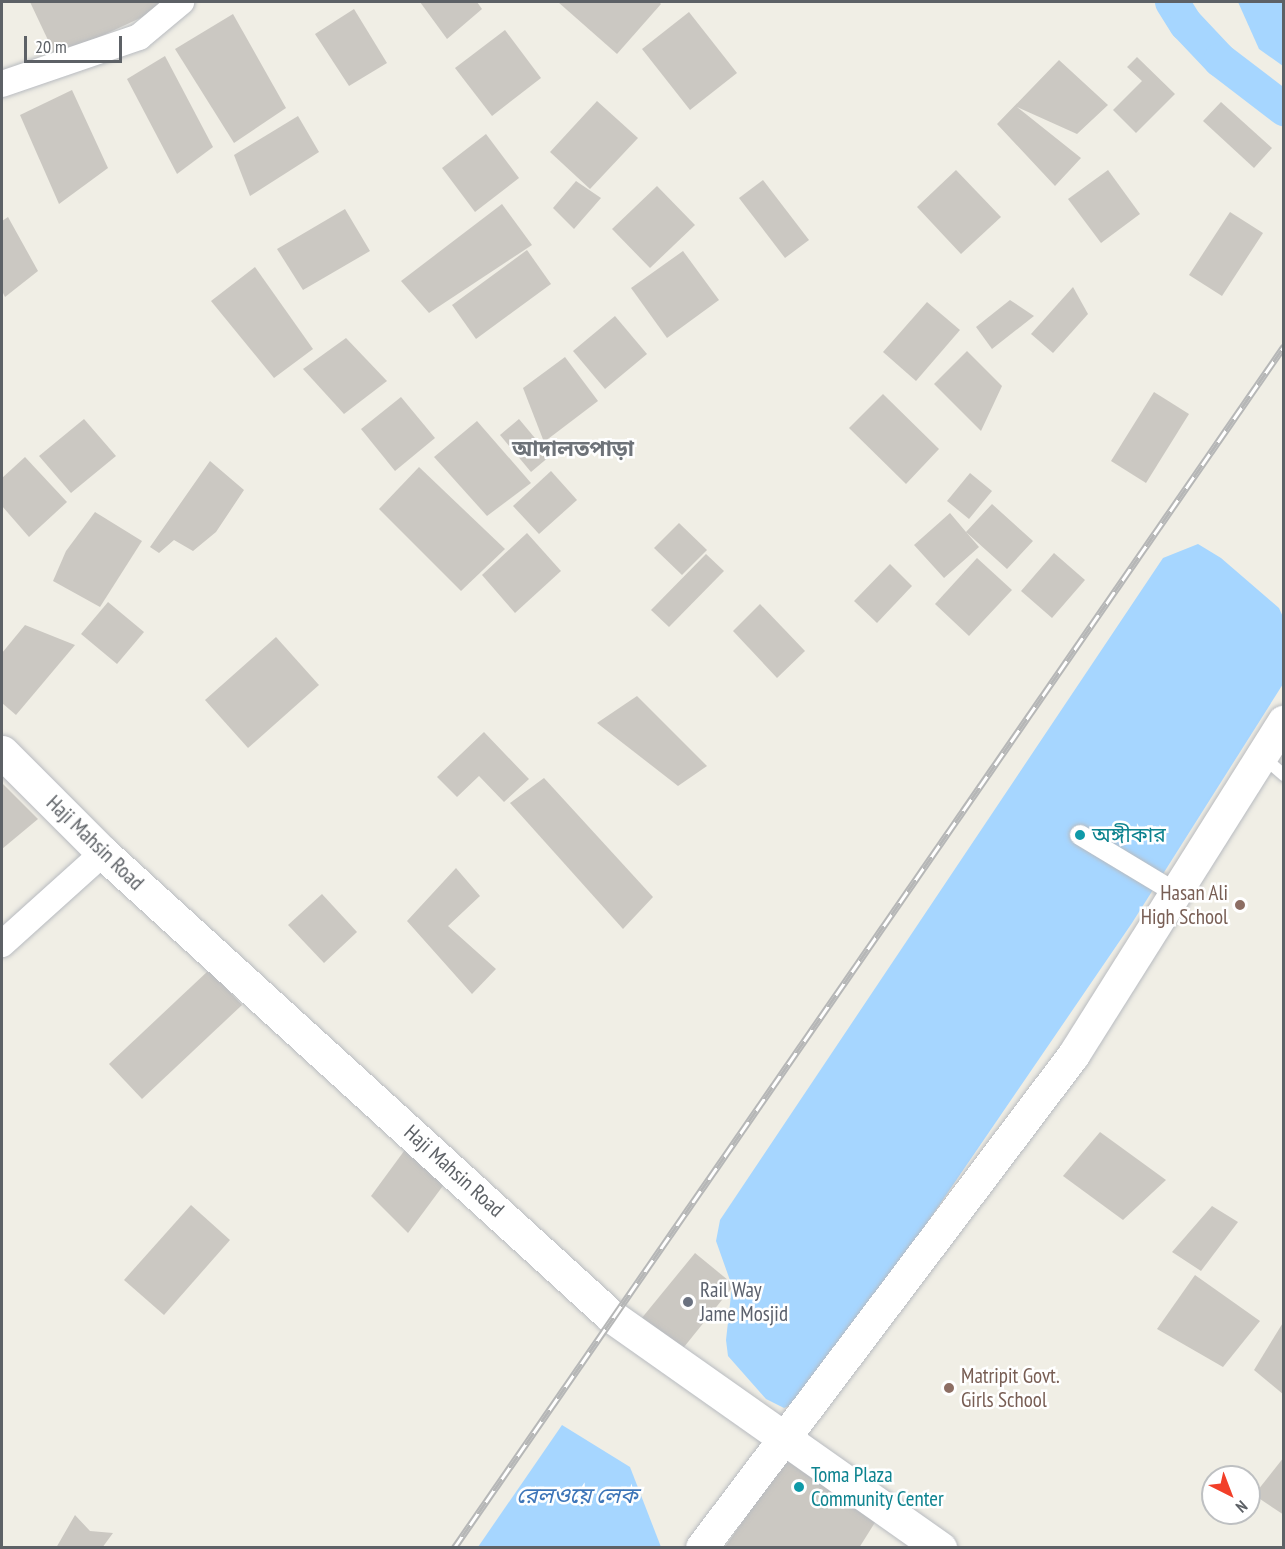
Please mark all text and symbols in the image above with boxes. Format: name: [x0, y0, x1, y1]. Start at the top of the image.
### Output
scale bar: [27, 24, 124, 62]
text: 20 m: [35, 35, 67, 58]
district label: আদালতপাড়া: [512, 436, 634, 462]
street label: Haji Mahsin Road: [41, 790, 149, 896]
place label: অঙ্গীকার: [1092, 822, 1166, 848]
marker: অঙ্গীকার: [1073, 828, 1087, 842]
place label: Hasan Ali High School: [1141, 880, 1228, 930]
marker: Hasan Ali High School: [1233, 898, 1247, 912]
street label: Haji Mahsin Road: [399, 1120, 509, 1222]
place label: Rail Way Jame Mosjid: [700, 1277, 788, 1327]
marker: Rail Way Jame Mosjid: [681, 1295, 695, 1309]
place label: Matripit Govt. Girls School: [961, 1363, 1060, 1413]
marker: Matripit Govt. Girls School: [942, 1381, 956, 1395]
place label: Toma Plaza Community Center: [811, 1462, 944, 1512]
north arrow: [1201, 1465, 1261, 1525]
marker: Toma Plaza Community Center: [792, 1480, 806, 1494]
water label: রেলওয়ে লেক: [516, 1483, 638, 1509]
text: N: [1232, 1497, 1252, 1517]

